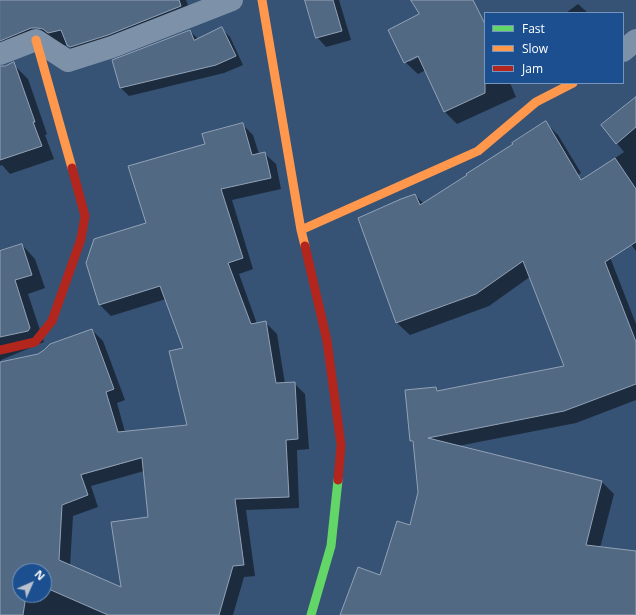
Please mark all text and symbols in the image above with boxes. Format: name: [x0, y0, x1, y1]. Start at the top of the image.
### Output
legend: [484, 12, 624, 84]
text: Fast: [522, 20, 545, 37]
text: Slow: [522, 40, 548, 57]
text: Jam: [522, 60, 543, 77]
north arrow: [12, 563, 52, 603]
text: N: [32, 566, 49, 583]

